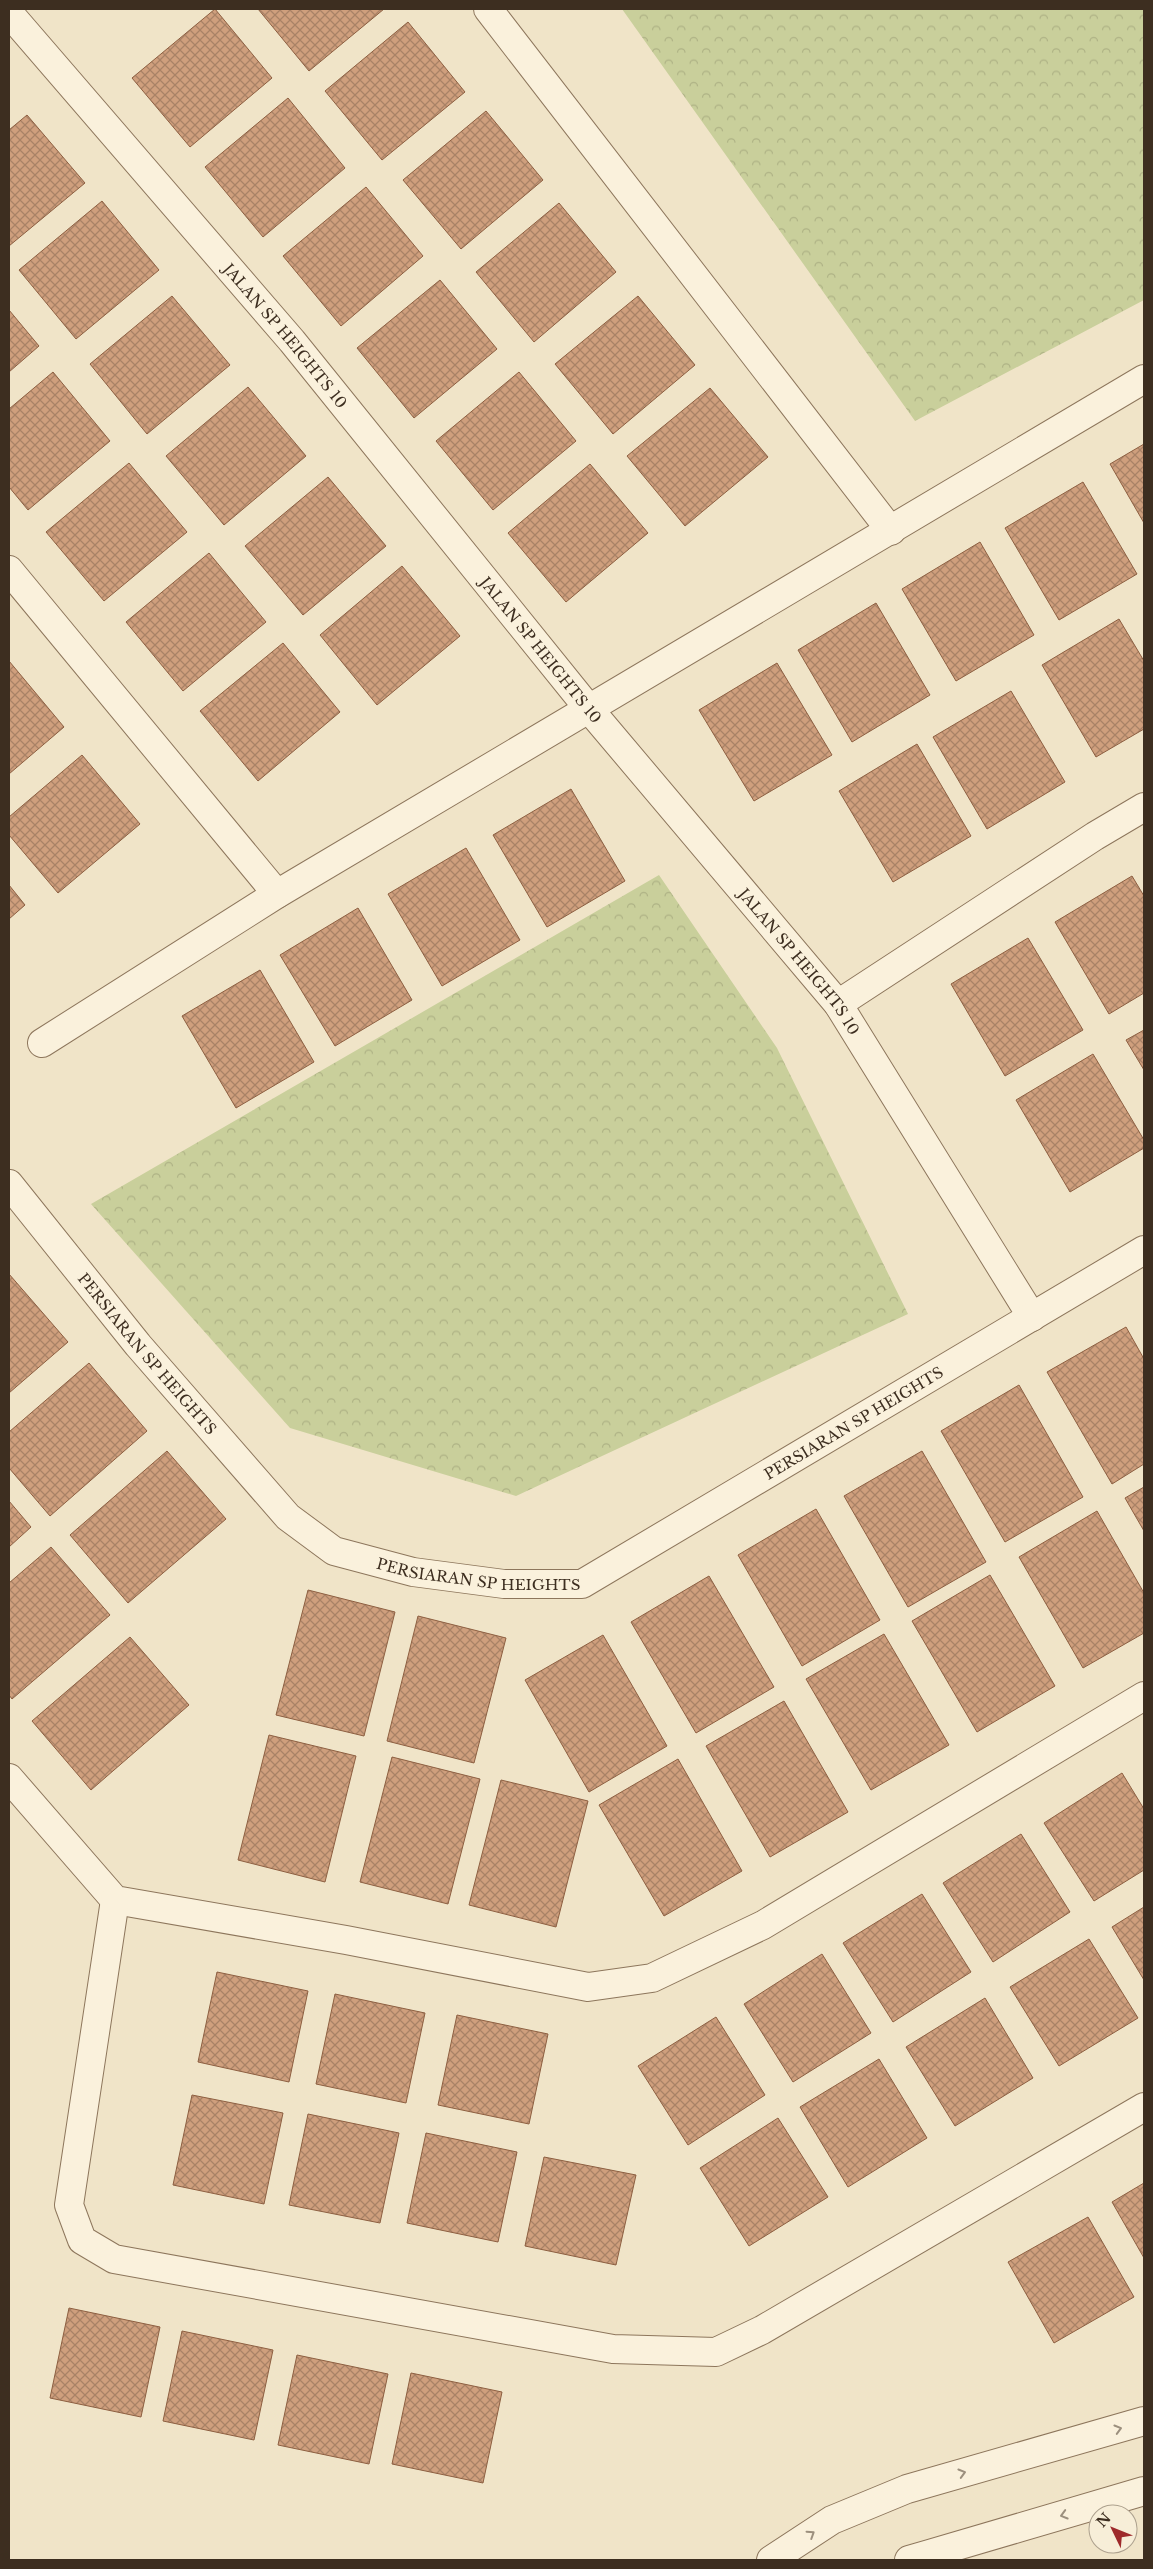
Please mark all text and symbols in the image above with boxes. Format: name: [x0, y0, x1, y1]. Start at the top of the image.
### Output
street label: JALAN SP HEIGHTS 10: [218, 258, 352, 412]
street label: JALAN SP HEIGHTS 10: [475, 571, 606, 727]
street label: JALAN SP HEIGHTS 10: [734, 883, 864, 1038]
street label: PERSIARAN SP HEIGHTS: [74, 1269, 221, 1438]
street label: PERSIARAN SP HEIGHTS: [760, 1362, 946, 1483]
street label: PERSIARAN SP HEIGHTS: [375, 1553, 580, 1594]
one-way arrow: [1113, 2424, 1121, 2434]
one-way arrow: [957, 2469, 965, 2479]
north arrow: [1088, 2504, 1138, 2554]
one-way arrow: [1060, 2509, 1068, 2519]
text: N: [1092, 2509, 1115, 2531]
one-way arrow: [806, 2530, 815, 2540]

